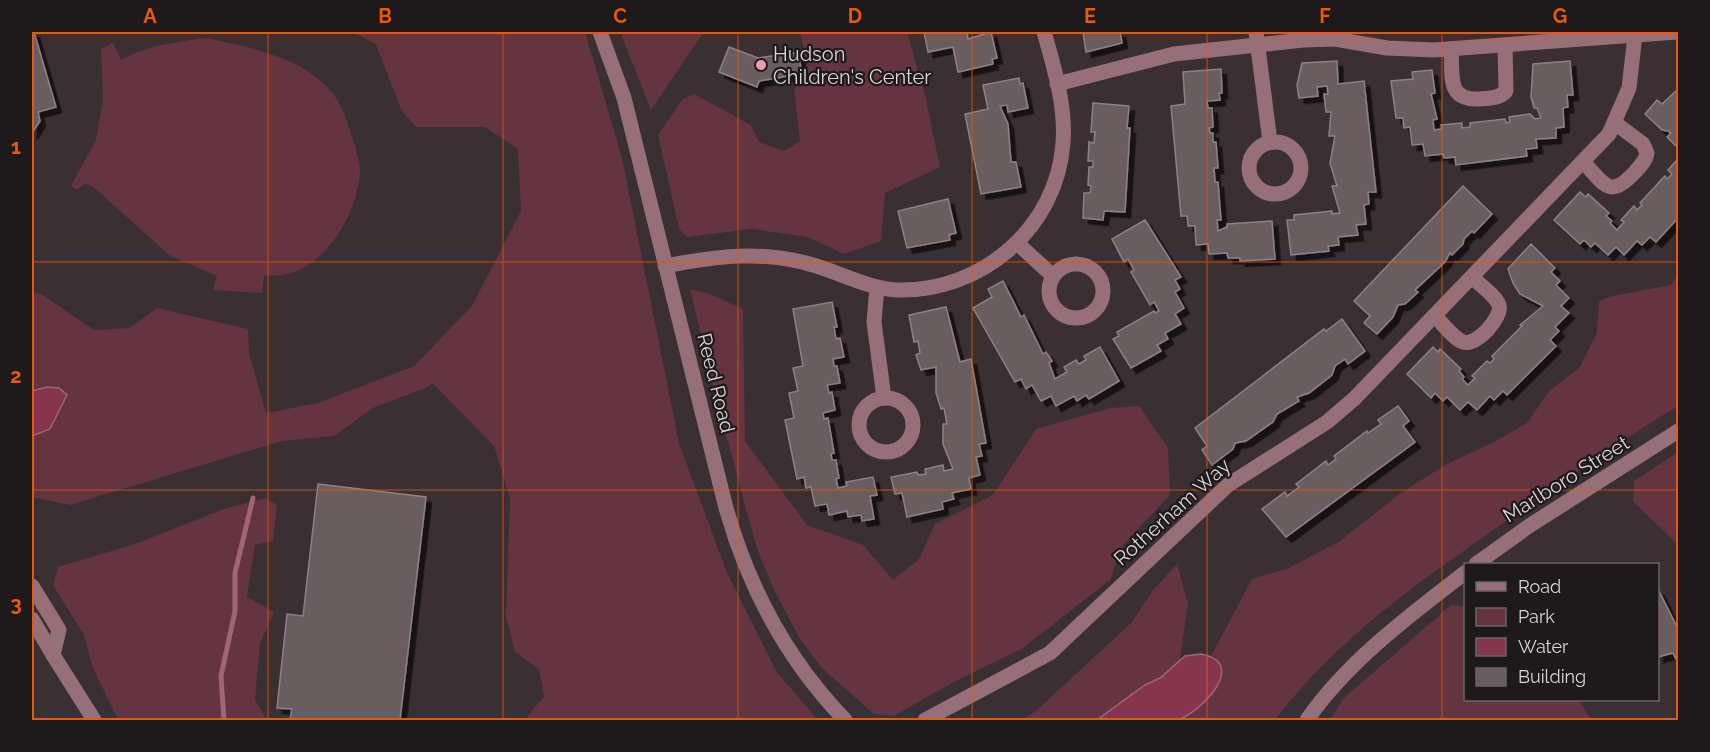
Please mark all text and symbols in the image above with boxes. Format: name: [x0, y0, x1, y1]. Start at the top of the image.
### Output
text: A: [143, 4, 157, 28]
text: B: [378, 4, 392, 28]
text: C: [613, 4, 627, 28]
text: D: [848, 4, 862, 28]
text: E: [1084, 4, 1096, 28]
text: F: [1319, 4, 1331, 28]
text: G: [1553, 4, 1567, 28]
place label: Hudson Children's Center: [773, 42, 931, 89]
marker: Hudson Children's Center: [754, 58, 768, 72]
text: 1: [11, 135, 21, 159]
street label: Reed Road: [692, 331, 740, 435]
text: 2: [10, 364, 22, 388]
street label: Marlboro Street: [1499, 430, 1634, 527]
street label: Rotherham Way: [1109, 453, 1235, 571]
legend: [1464, 563, 1659, 701]
text: Road: [1518, 576, 1561, 597]
text: 3: [10, 592, 22, 616]
text: Park: [1518, 606, 1555, 627]
text: Water: [1518, 636, 1569, 657]
text: Building: [1518, 666, 1586, 687]

